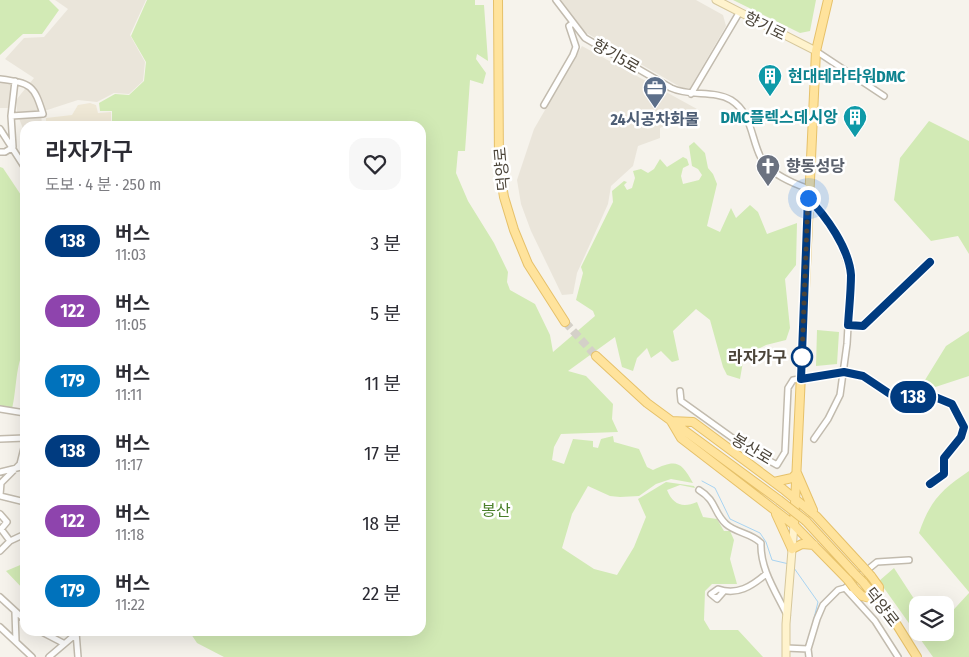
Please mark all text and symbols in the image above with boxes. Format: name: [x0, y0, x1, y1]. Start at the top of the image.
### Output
street label: 향기로: [741, 8, 789, 44]
street label: 향기5로: [589, 35, 643, 77]
building icon: 현대테라타워DMC: [757, 63, 783, 97]
place label: 현대테라타워DMC: [788, 67, 906, 86]
office icon: 24시공차화물: [642, 75, 668, 109]
building icon: DMC플렉스데시앙: [842, 104, 868, 138]
place label: DMC플렉스데시앙: [721, 108, 838, 127]
place label: 24시공차화물: [610, 110, 699, 129]
text: 라자가구: [45, 138, 133, 166]
button: heart: [349, 138, 401, 190]
street label: 덕양로: [491, 146, 513, 192]
church icon: 향동성당: [755, 153, 781, 187]
place label: 향동성당: [786, 157, 845, 176]
text: 도보 · 4 분 · 250 m: [45, 175, 161, 194]
your location: [796, 186, 821, 211]
text: 버스: [115, 222, 150, 245]
text: 138: [60, 230, 85, 252]
text: 3 분: [370, 232, 401, 255]
text: 11:03: [115, 245, 146, 264]
text: 버스: [115, 292, 150, 315]
text: 122: [60, 300, 85, 322]
text: 5 분: [370, 302, 401, 325]
text: 11:05: [115, 315, 146, 334]
marker: 라자가구: [791, 346, 813, 368]
place label: 라자가구: [728, 348, 787, 367]
text: 버스: [115, 362, 150, 385]
text: 179: [60, 370, 85, 392]
text: 11 분: [365, 372, 401, 395]
line badge: 138: [884, 381, 942, 413]
text: 11:11: [115, 385, 142, 404]
text: 138: [900, 386, 926, 408]
street label: 봉산로: [728, 429, 776, 469]
text: 버스: [115, 432, 150, 455]
text: 138: [60, 440, 85, 462]
text: 17 분: [364, 442, 401, 465]
text: 11:17: [115, 455, 143, 474]
park label: 봉산: [481, 501, 511, 520]
text: 버스: [115, 502, 150, 525]
text: 122: [60, 510, 85, 532]
text: 18 분: [362, 512, 401, 535]
text: 11:18: [115, 525, 144, 544]
text: 버스: [115, 572, 150, 595]
text: 179: [60, 580, 85, 602]
text: 22 분: [362, 582, 401, 605]
street label: 덕양로: [861, 584, 903, 630]
text: 11:22: [115, 595, 145, 614]
map controls: [909, 596, 954, 641]
button: layers: [909, 596, 954, 641]

